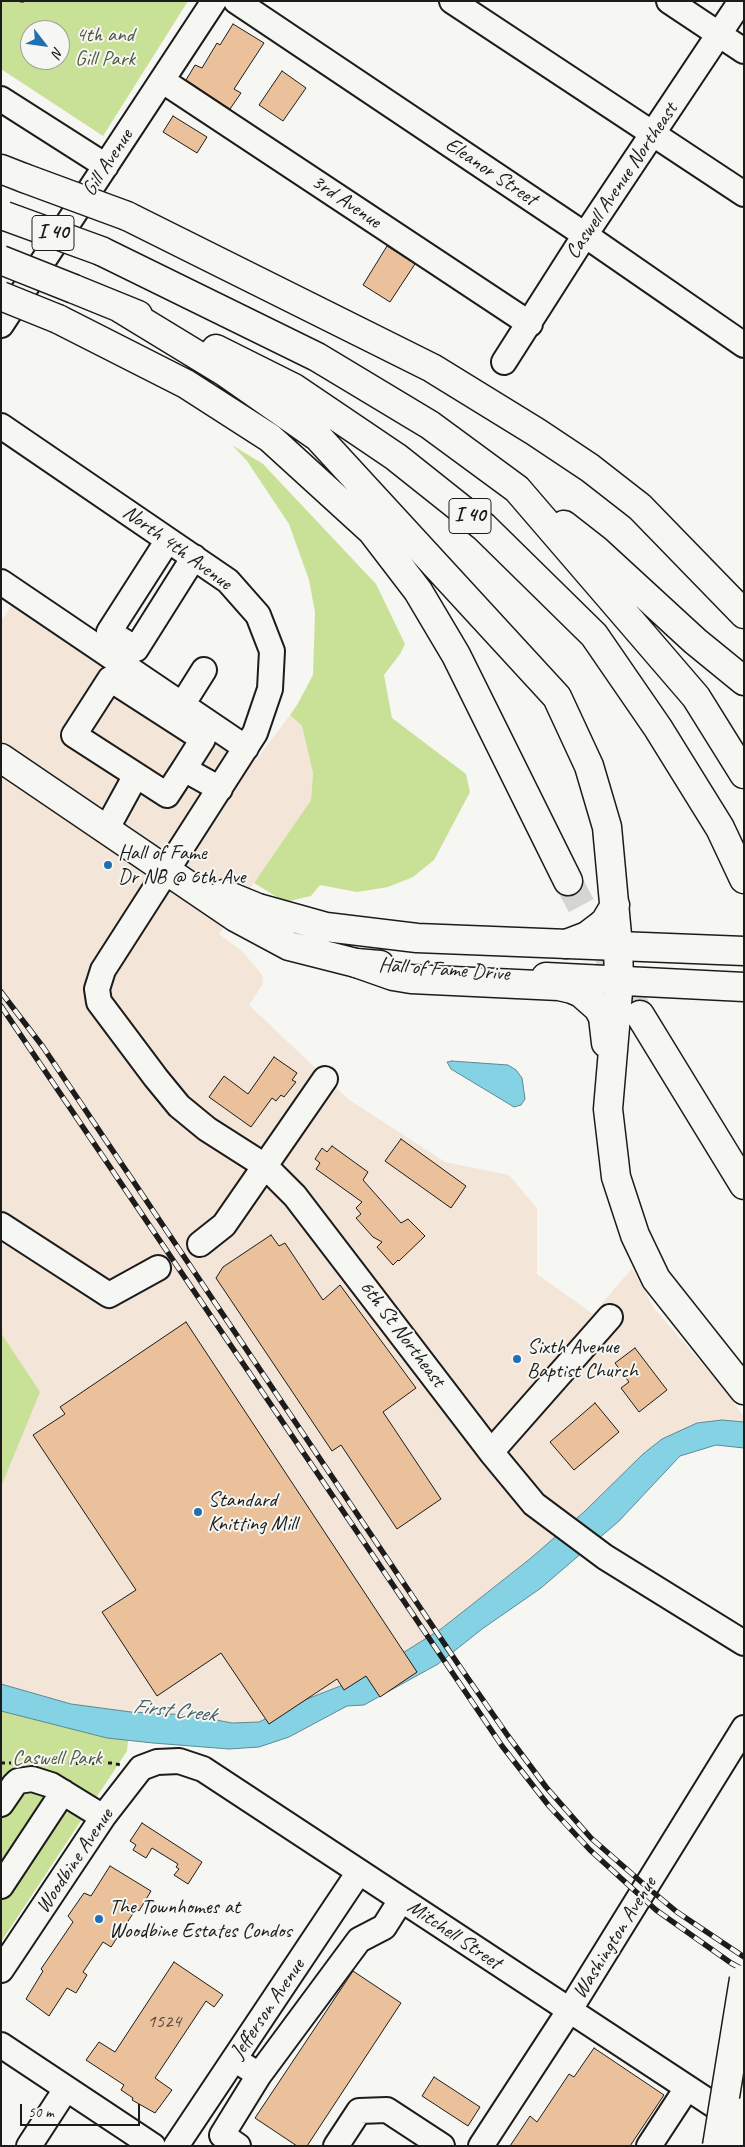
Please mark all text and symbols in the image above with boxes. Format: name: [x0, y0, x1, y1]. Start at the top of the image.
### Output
north arrow: [20, 20, 70, 70]
park label: 4th and Gill Park: [75, 22, 135, 72]
text: N: [48, 44, 67, 60]
street label: Caswell Avenue Northeast: [560, 98, 684, 264]
street label: Gill Avenue: [77, 125, 139, 201]
street label: Eleanor Street: [440, 132, 542, 212]
street label: 3rd Avenue: [306, 170, 386, 234]
road number: I 40: [32, 216, 74, 250]
road number: I 40: [449, 498, 491, 534]
street label: North 4th Avenue: [118, 500, 236, 596]
place label: Hall of Fame Dr NB @ 6th Ave: [118, 840, 245, 890]
marker: Hall of Fame Dr NB @ 6th Ave: [102, 859, 114, 871]
street label: Hall of Fame Drive: [378, 953, 510, 987]
street label: 6th St Northeast: [354, 1276, 450, 1392]
place label: Sixth Avenue Baptist Church: [527, 1334, 638, 1384]
marker: Sixth Avenue Baptist Church: [511, 1353, 523, 1365]
place label: Standard Knitting Mill: [208, 1487, 297, 1537]
marker: Standard Knitting Mill: [192, 1506, 204, 1518]
water label: First Creek: [131, 1694, 217, 1728]
park label: Caswell Park: [12, 1745, 102, 1771]
street label: Woodbine Avenue: [31, 1804, 119, 1918]
street label: Washington Avenue: [567, 1872, 663, 2004]
place label: The Townhomes at Woodbine Estates Condos: [109, 1894, 292, 1944]
street label: Mitchell Street: [402, 1894, 506, 1976]
marker: The Townhomes at Woodbine Estates Condos: [93, 1913, 105, 1925]
street label: Jefferson Avenue: [225, 1954, 311, 2064]
house number: 1524: [147, 2011, 181, 2033]
scale bar: [22, 2094, 142, 2126]
text: 50 m: [28, 2103, 54, 2122]

